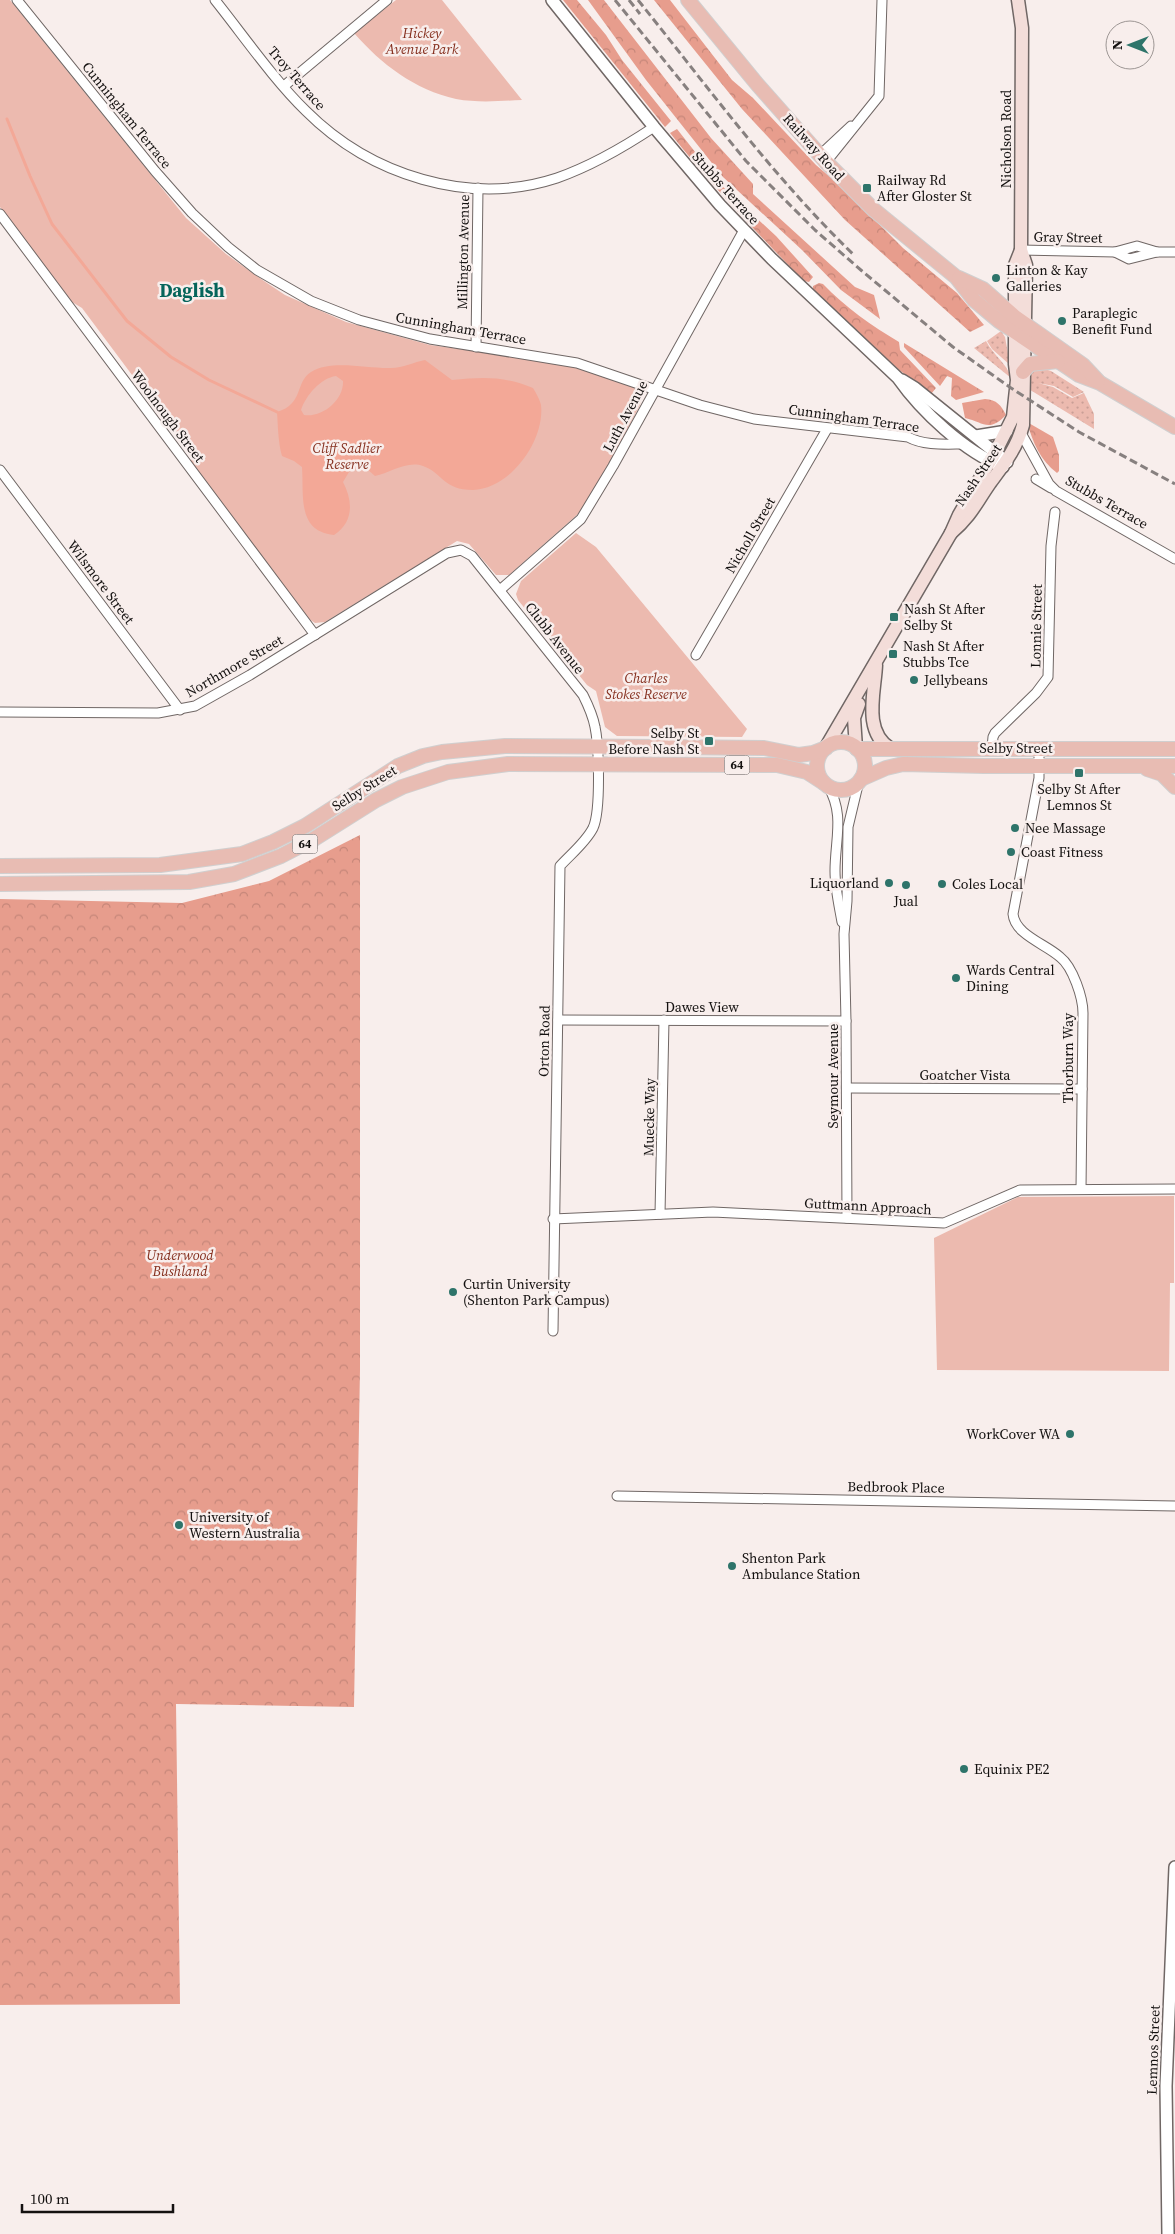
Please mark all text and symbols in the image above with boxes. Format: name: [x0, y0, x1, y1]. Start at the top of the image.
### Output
north arrow: [1105, 20, 1155, 70]
park label: Hickey Avenue Park: [385, 23, 459, 59]
text: N: [1107, 40, 1127, 50]
street label: Troy Terrace: [264, 42, 330, 114]
street label: Cunningham Terrace: [78, 57, 176, 173]
street label: Nicholson Road: [996, 90, 1016, 188]
street label: Railway Road: [778, 109, 850, 185]
street label: Stubbs Terrace: [688, 147, 764, 229]
place label: Railway Rd After Gloster St: [877, 170, 972, 206]
marker: Railway Rd After Gloster St: [861, 182, 873, 194]
street label: Millington Avenue: [452, 194, 474, 310]
street label: Gray Street: [1033, 226, 1103, 248]
place label: Linton & Kay Galleries: [1006, 260, 1088, 296]
marker: Linton & Kay Galleries: [990, 272, 1002, 284]
district label: Daglish: [159, 277, 225, 303]
place label: Paraplegic Benefit Fund: [1072, 303, 1152, 339]
street label: Cunningham Terrace: [394, 307, 528, 349]
marker: Paraplegic Benefit Fund: [1056, 315, 1068, 327]
street label: Woolnough Street: [127, 366, 210, 467]
street label: Luth Avenue: [598, 377, 652, 455]
street label: Cunningham Terrace: [787, 399, 921, 437]
park label: Cliff Sadlier Reserve: [313, 438, 382, 474]
street label: Nash Street: [950, 440, 1006, 510]
street label: Stubbs Terrace: [1062, 470, 1152, 534]
street label: Nicholl Street: [720, 493, 780, 577]
street label: Wilsmore Street: [63, 536, 139, 628]
street label: Lonnie Street: [1025, 584, 1047, 668]
street label: Clubb Avenue: [521, 598, 589, 678]
place label: Nash St After Selby St: [904, 599, 985, 635]
marker: Nash St After Selby St: [888, 611, 900, 623]
street label: Northmore Street: [182, 630, 287, 702]
place label: Nash St After Stubbs Tce: [903, 636, 984, 672]
marker: Nash St After Stubbs Tce: [887, 648, 899, 660]
park label: Charles Stokes Reserve: [605, 668, 687, 704]
place label: Jellybeans: [923, 670, 988, 690]
marker: Jellybeans: [908, 674, 920, 686]
place label: Selby St Before Nash St: [608, 723, 699, 759]
marker: Selby St Before Nash St: [703, 735, 715, 747]
street label: Selby Street: [980, 738, 1053, 758]
road number: 64: [724, 756, 750, 774]
street label: Selby Street: [328, 760, 401, 816]
marker: Selby St After Lemnos St: [1073, 767, 1085, 779]
place label: Selby St After Lemnos St: [1038, 779, 1121, 815]
place label: Nee Massage: [1025, 818, 1106, 838]
marker: Nee Massage: [1009, 822, 1021, 834]
road number: 64: [292, 834, 318, 854]
place label: Coast Fitness: [1021, 842, 1103, 862]
marker: Coast Fitness: [1005, 846, 1017, 858]
place label: Liquorland: [810, 873, 879, 893]
place label: Coles Local: [952, 874, 1023, 894]
marker: Liquorland: [883, 877, 895, 889]
marker: Coles Local: [936, 878, 948, 890]
marker: Jual: [900, 879, 912, 891]
place label: Jual: [893, 891, 918, 911]
place label: Wards Central Dining: [966, 960, 1055, 996]
marker: Wards Central Dining: [950, 972, 962, 984]
street label: Dawes View: [665, 997, 739, 1017]
street label: Orton Road: [533, 1005, 555, 1077]
street label: Thorburn Way: [1058, 1012, 1078, 1103]
street label: Seymour Avenue: [823, 1024, 843, 1128]
street label: Goatcher Vista: [920, 1065, 1011, 1085]
street label: Muecke Way: [638, 1077, 660, 1156]
street label: Guttmann Approach: [804, 1193, 932, 1219]
park label: Underwood Bushland: [146, 1245, 214, 1281]
place label: Curtin University (Shenton Park Campus): [463, 1274, 610, 1310]
marker: Curtin University (Shenton Park Campus): [447, 1286, 459, 1298]
place label: WorkCover WA: [966, 1424, 1061, 1444]
marker: WorkCover WA: [1064, 1428, 1076, 1440]
street label: Bedbrook Place: [847, 1476, 945, 1498]
place label: University of Western Australia: [189, 1507, 301, 1543]
marker: University of Western Australia: [173, 1519, 185, 1531]
place label: Shenton Park Ambulance Station: [742, 1548, 861, 1584]
marker: Shenton Park Ambulance Station: [726, 1560, 738, 1572]
place label: Equinix PE2: [974, 1759, 1049, 1779]
marker: Equinix PE2: [958, 1763, 970, 1775]
street label: Lemnos Street: [1141, 2004, 1165, 2095]
scale bar: [22, 2182, 174, 2214]
text: 100 m: [30, 2188, 70, 2209]

